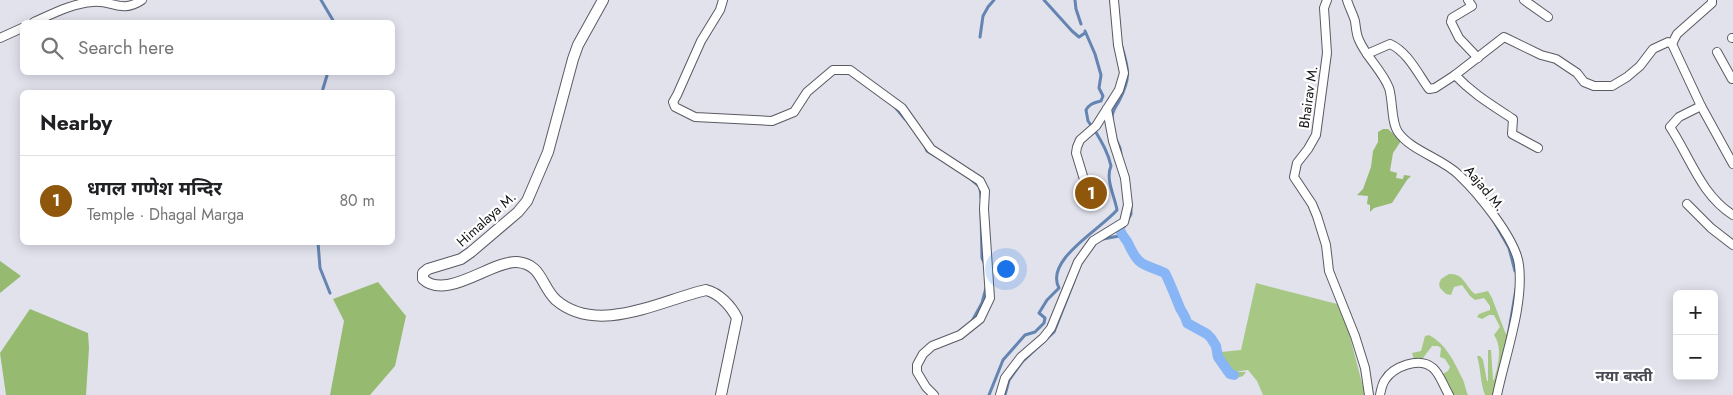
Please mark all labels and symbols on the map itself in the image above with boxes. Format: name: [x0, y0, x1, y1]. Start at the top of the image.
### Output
street label: Bhairav M.: [1294, 64, 1322, 130]
street label: Aajad M.: [1460, 161, 1510, 215]
pin: 1: [1075, 174, 1107, 212]
street label: Himalaya M.: [452, 187, 520, 251]
your location: [993, 256, 1019, 282]
district label: नया बस्ती: [1596, 365, 1653, 387]

